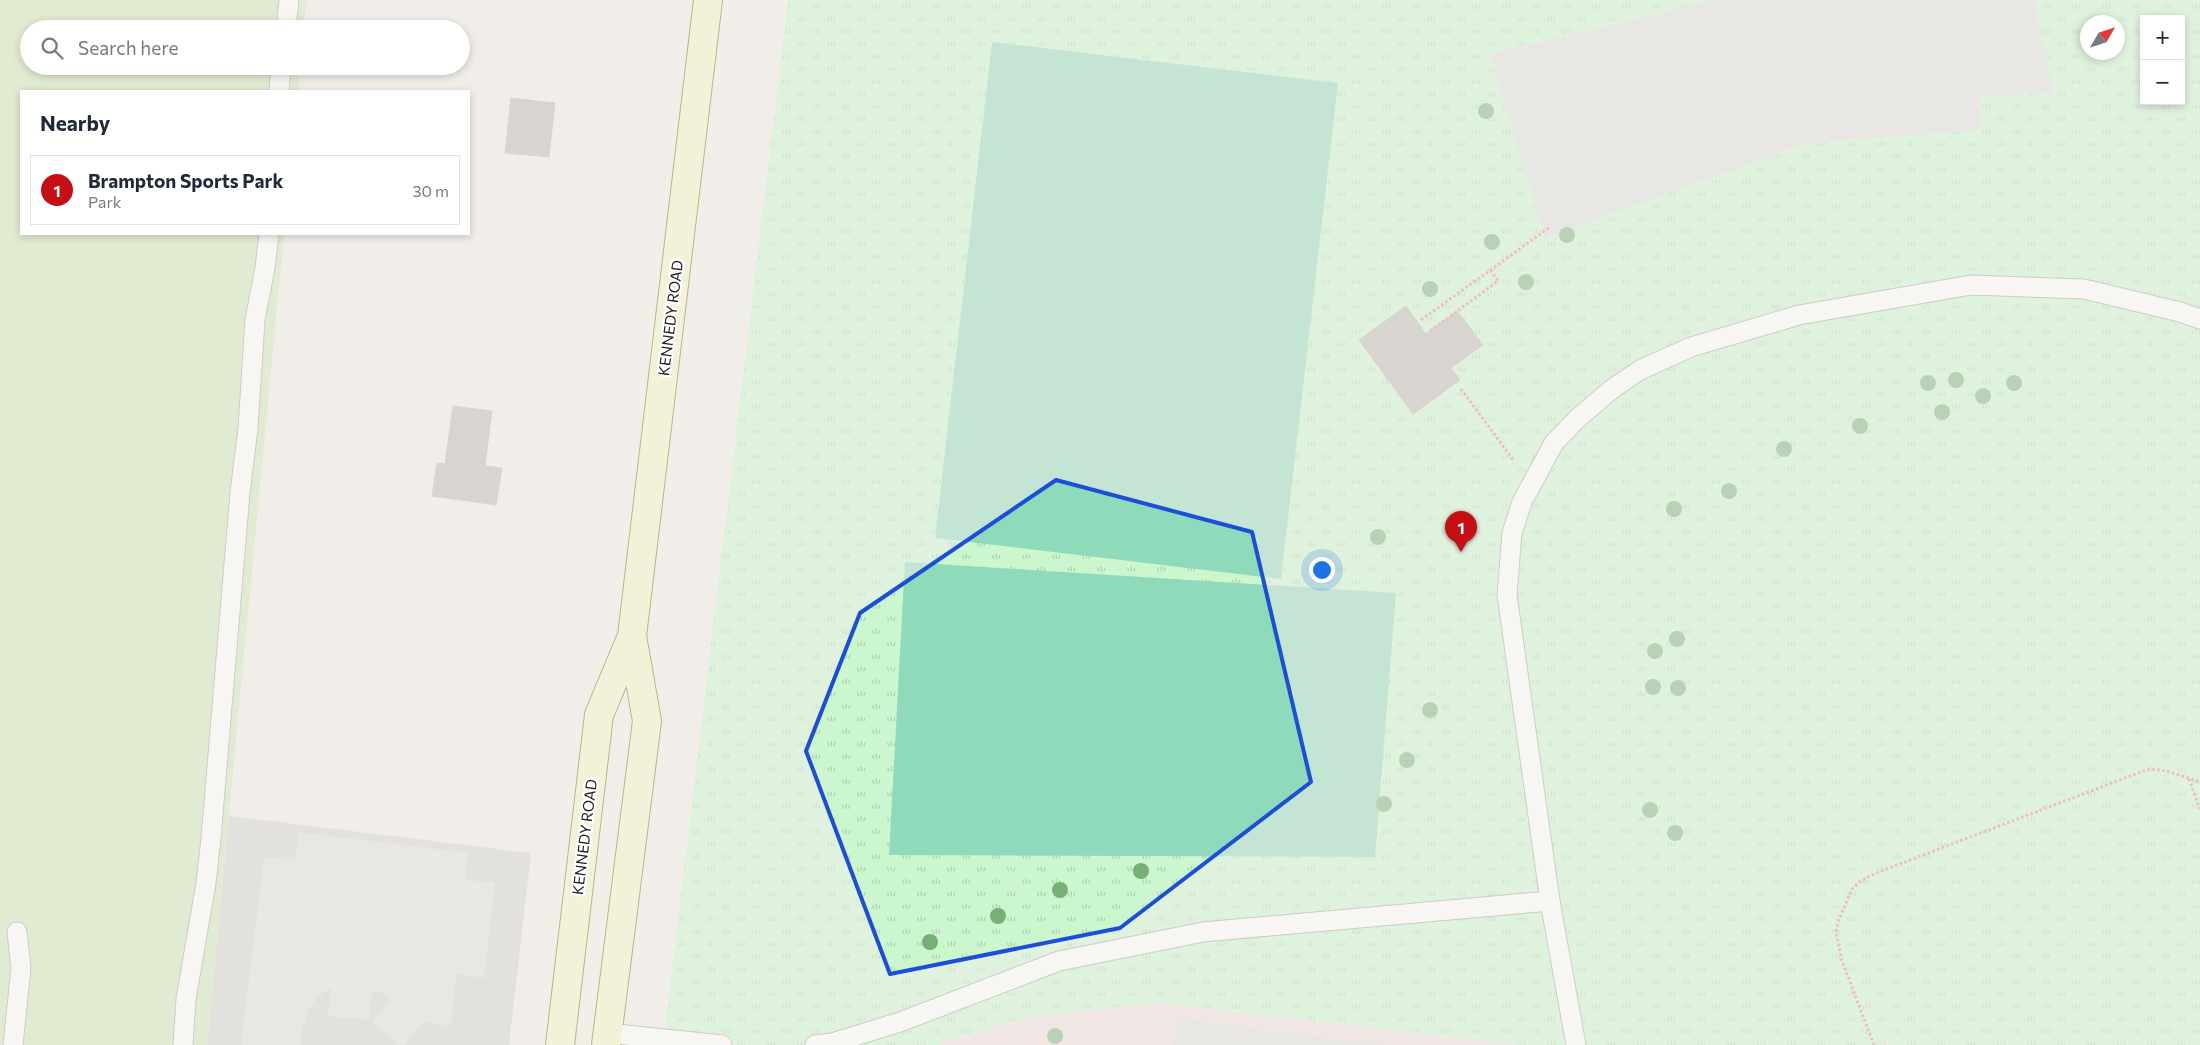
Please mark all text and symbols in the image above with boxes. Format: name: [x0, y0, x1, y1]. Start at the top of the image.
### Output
north arrow: [2080, 15, 2125, 60]
map controls: [2140, 15, 2185, 105]
button: +: [2140, 15, 2185, 60]
search box: [20, 20, 470, 75]
icon: search: [38, 34, 66, 62]
text: Search here: [78, 36, 178, 59]
button: −: [2140, 60, 2185, 105]
text: Nearby: [40, 110, 110, 135]
text: Brampton Sports Park: [88, 169, 283, 192]
text: 1: [53, 181, 61, 200]
text: 30 m: [412, 181, 449, 200]
text: Park: [88, 192, 121, 211]
street label: KENNEDY ROAD: [654, 259, 686, 377]
pin: 1: [1445, 511, 1477, 552]
your location: [1309, 557, 1335, 583]
street label: KENNEDY ROAD: [568, 778, 600, 896]

